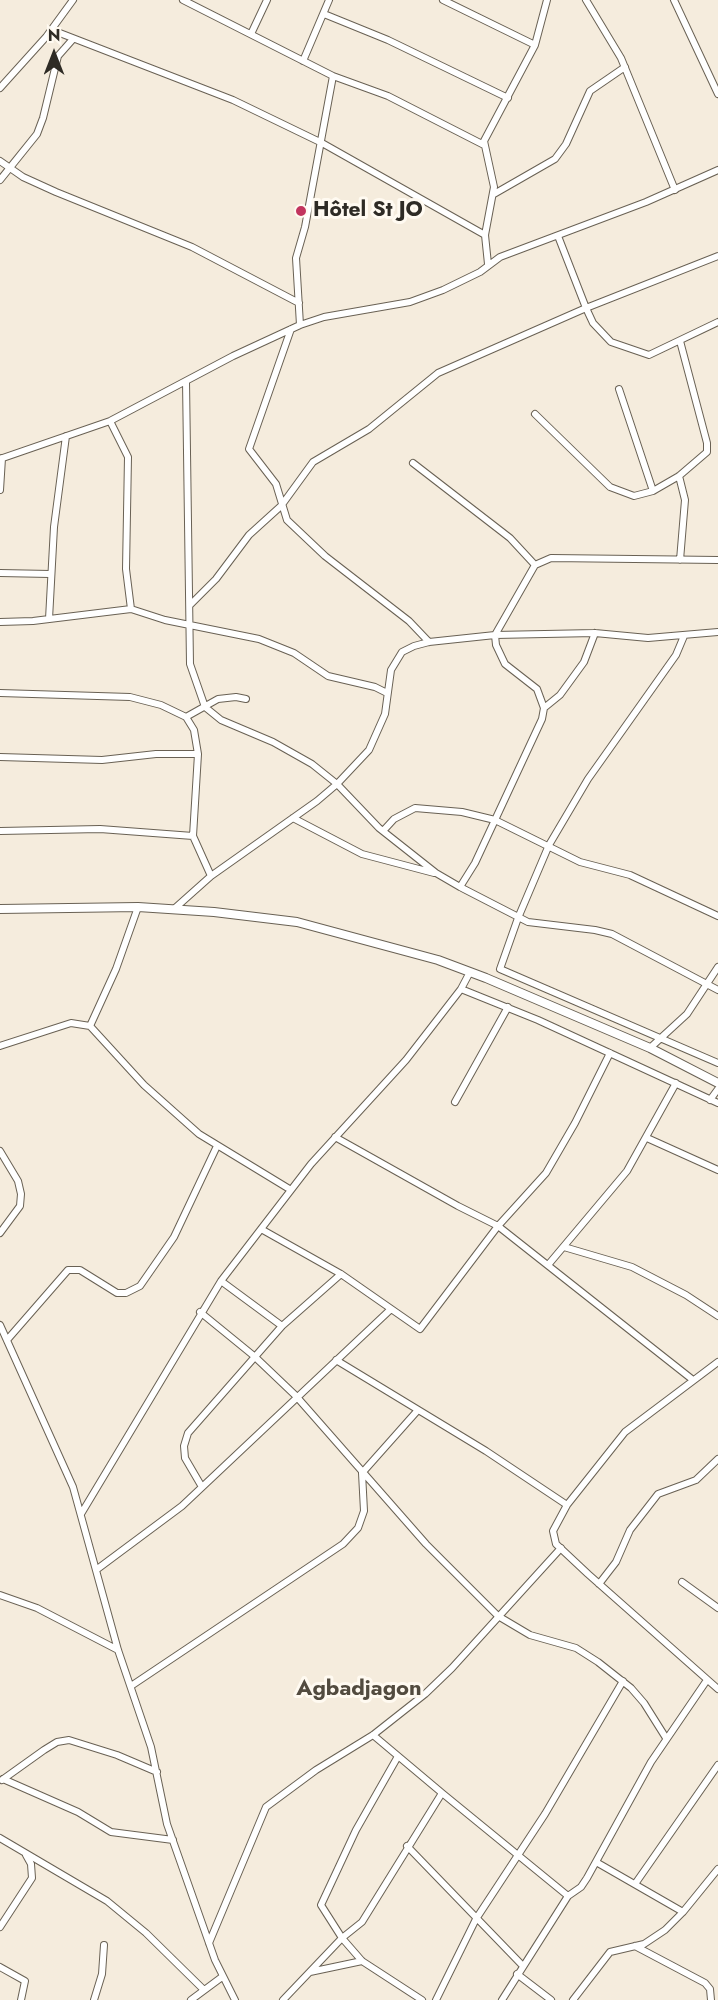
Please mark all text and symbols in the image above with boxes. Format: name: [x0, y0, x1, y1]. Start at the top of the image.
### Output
north arrow: [24, 24, 84, 84]
text: N: [48, 24, 60, 47]
place label: Hôtel St JO: [313, 198, 423, 224]
marker: Hôtel St JO: [294, 204, 308, 218]
district label: Agbadjagon: [296, 1677, 422, 1703]

